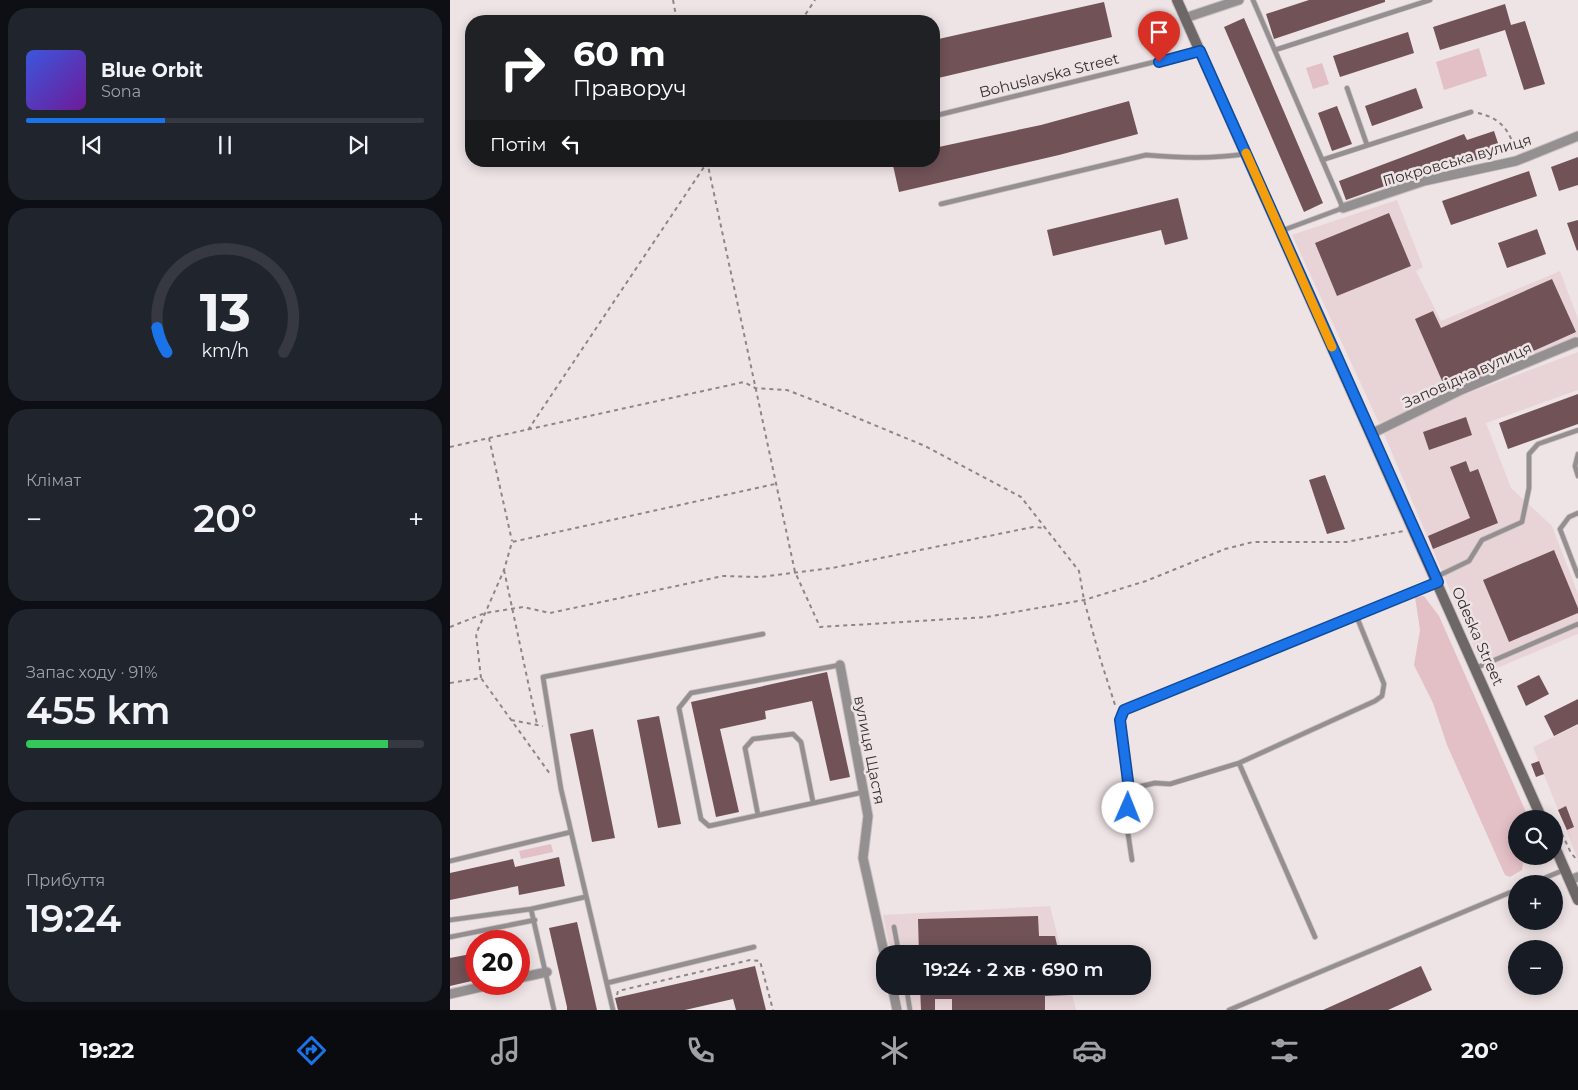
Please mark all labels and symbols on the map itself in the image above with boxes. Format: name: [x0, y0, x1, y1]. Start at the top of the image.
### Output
pin: [1138, 11, 1180, 62]
street label: Bohuslavska Street: [977, 48, 1121, 102]
street label: Покровська вулиця: [1380, 130, 1534, 190]
street label: Заповідна вулиця: [1399, 338, 1535, 412]
street label: Odeska Street: [1448, 584, 1508, 688]
street label: вулиця Щастя: [850, 694, 890, 806]
position arrow: [1101, 781, 1153, 833]
speed limit sign: 20: [465, 930, 530, 995]

